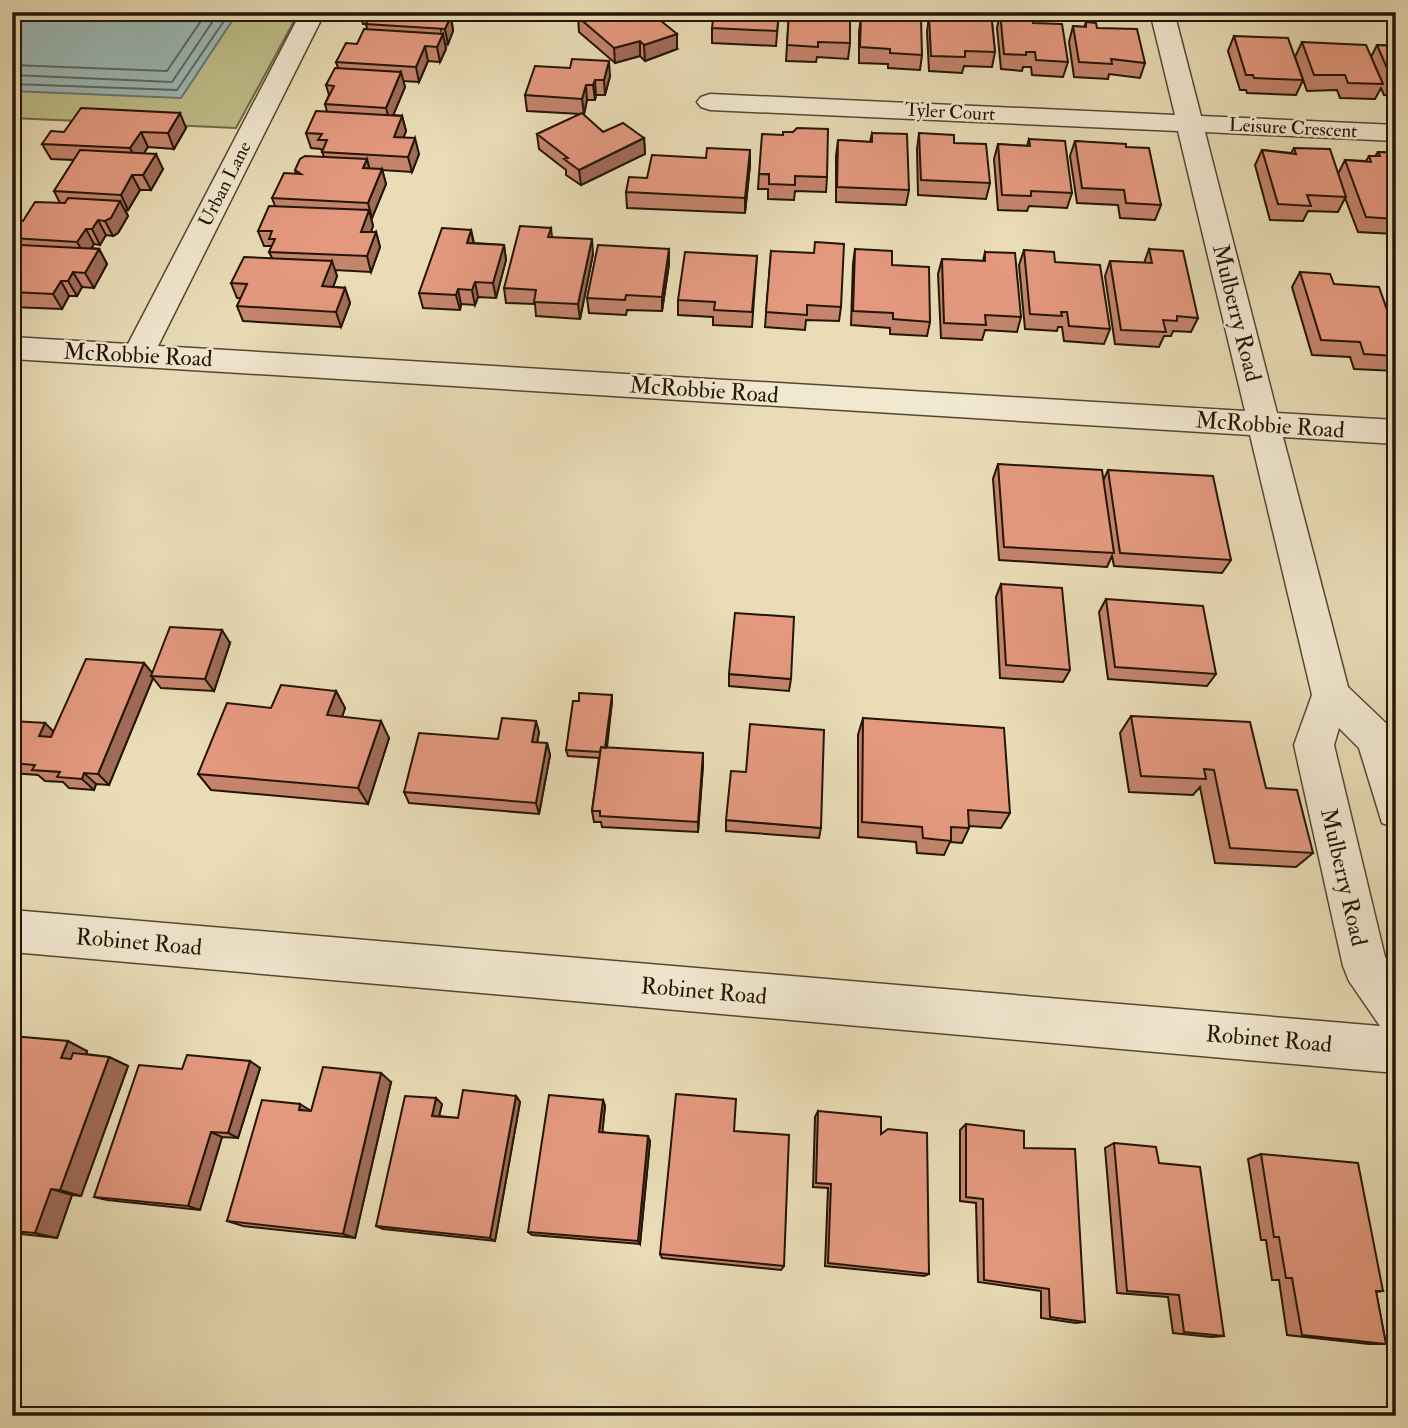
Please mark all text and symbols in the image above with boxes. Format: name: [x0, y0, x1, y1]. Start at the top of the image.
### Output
street label: Tyler Court: [904, 98, 996, 126]
street label: Leisure Crescent: [1228, 113, 1358, 143]
street label: Urban Lane: [193, 137, 257, 231]
street label: Mulberry Road: [1206, 241, 1268, 385]
street label: McRobbie Road: [63, 337, 213, 373]
street label: McRobbie Road: [629, 370, 779, 410]
street label: McRobbie Road: [1195, 405, 1345, 445]
street label: Mulberry Road: [1314, 805, 1374, 949]
street label: Robinet Road: [75, 922, 203, 962]
street label: Robinet Road: [640, 971, 768, 1011]
street label: Robinet Road: [1205, 1019, 1333, 1059]

